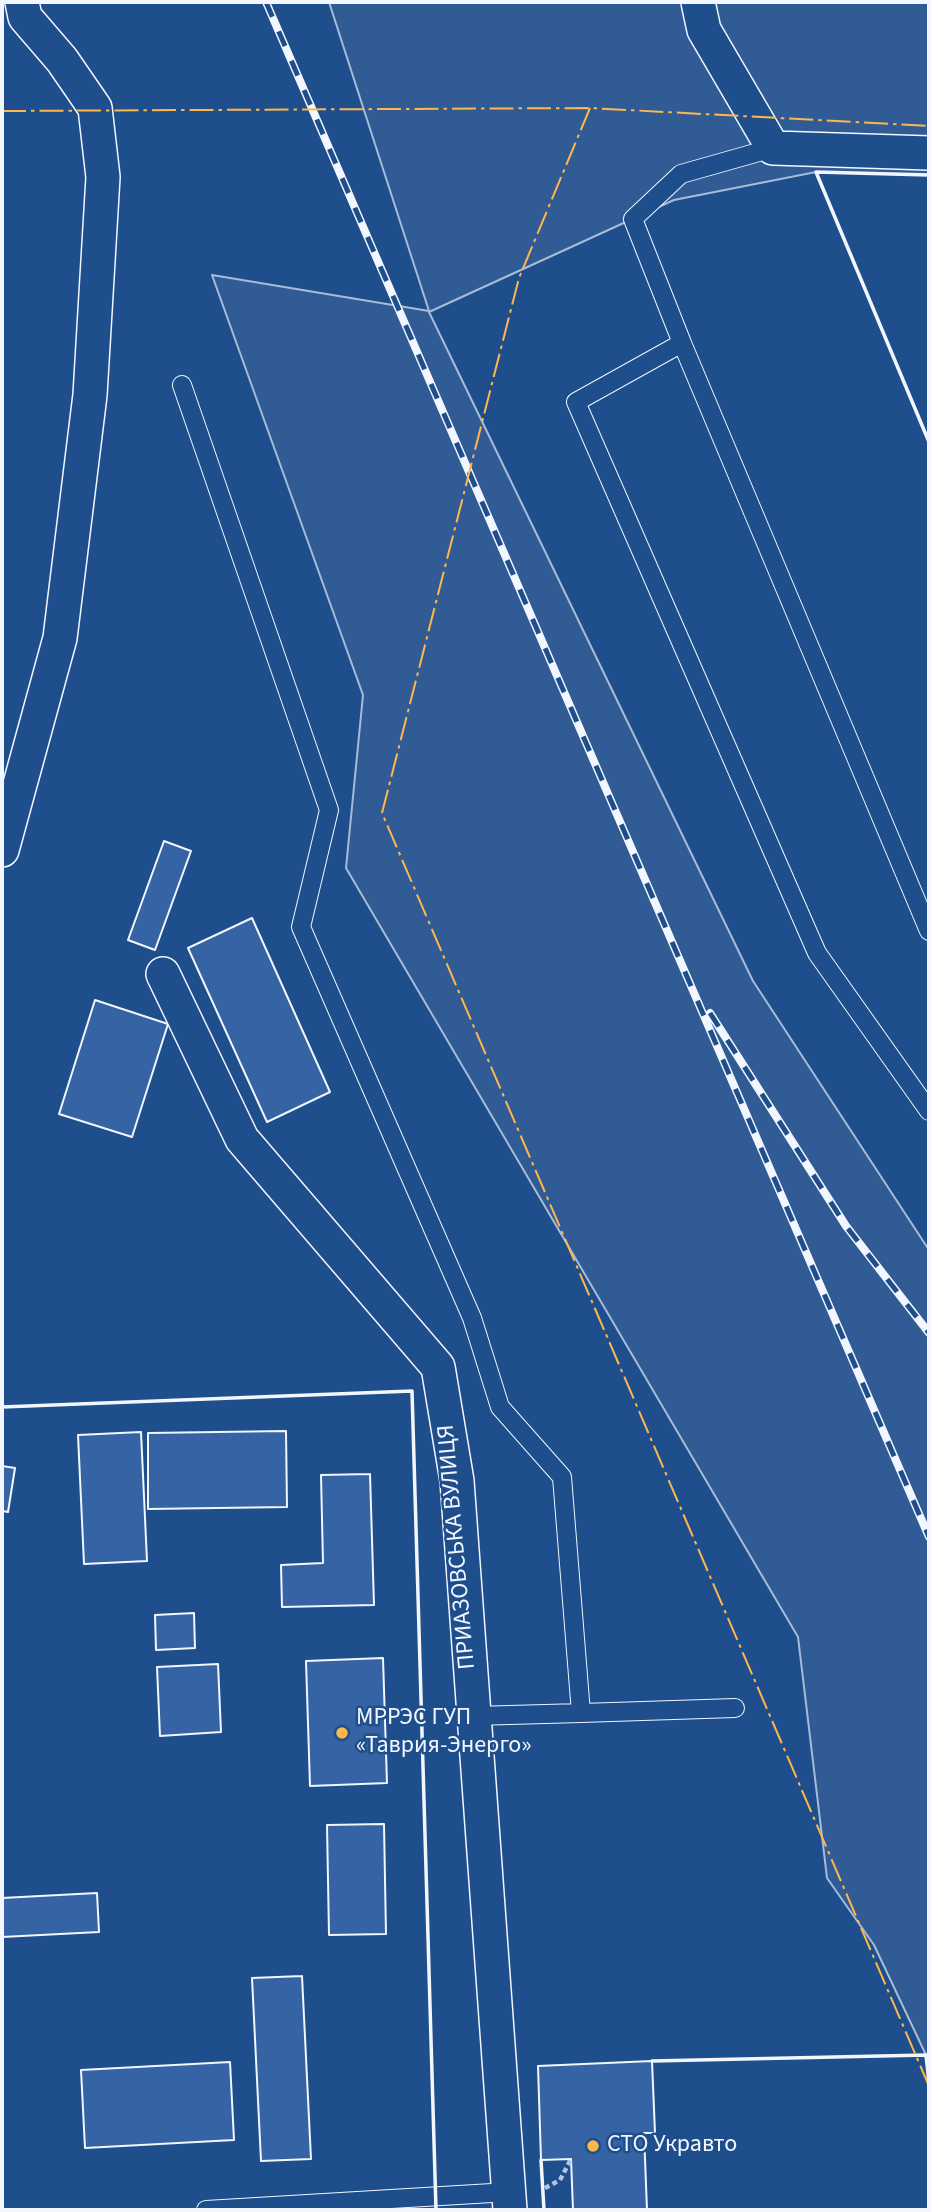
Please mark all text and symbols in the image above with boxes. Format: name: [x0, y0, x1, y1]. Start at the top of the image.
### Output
street label: ПРИАЗОВСЬКА ВУЛИЦЯ: [433, 1423, 483, 1671]
place label: МРРЭС ГУП «Таврия-Энерго»: [356, 1705, 532, 1761]
marker: МРРЭС ГУП «Таврия-Энерго»: [334, 1725, 350, 1741]
place label: СТО Укравто: [607, 2132, 737, 2160]
marker: СТО Укравто: [585, 2138, 601, 2154]

